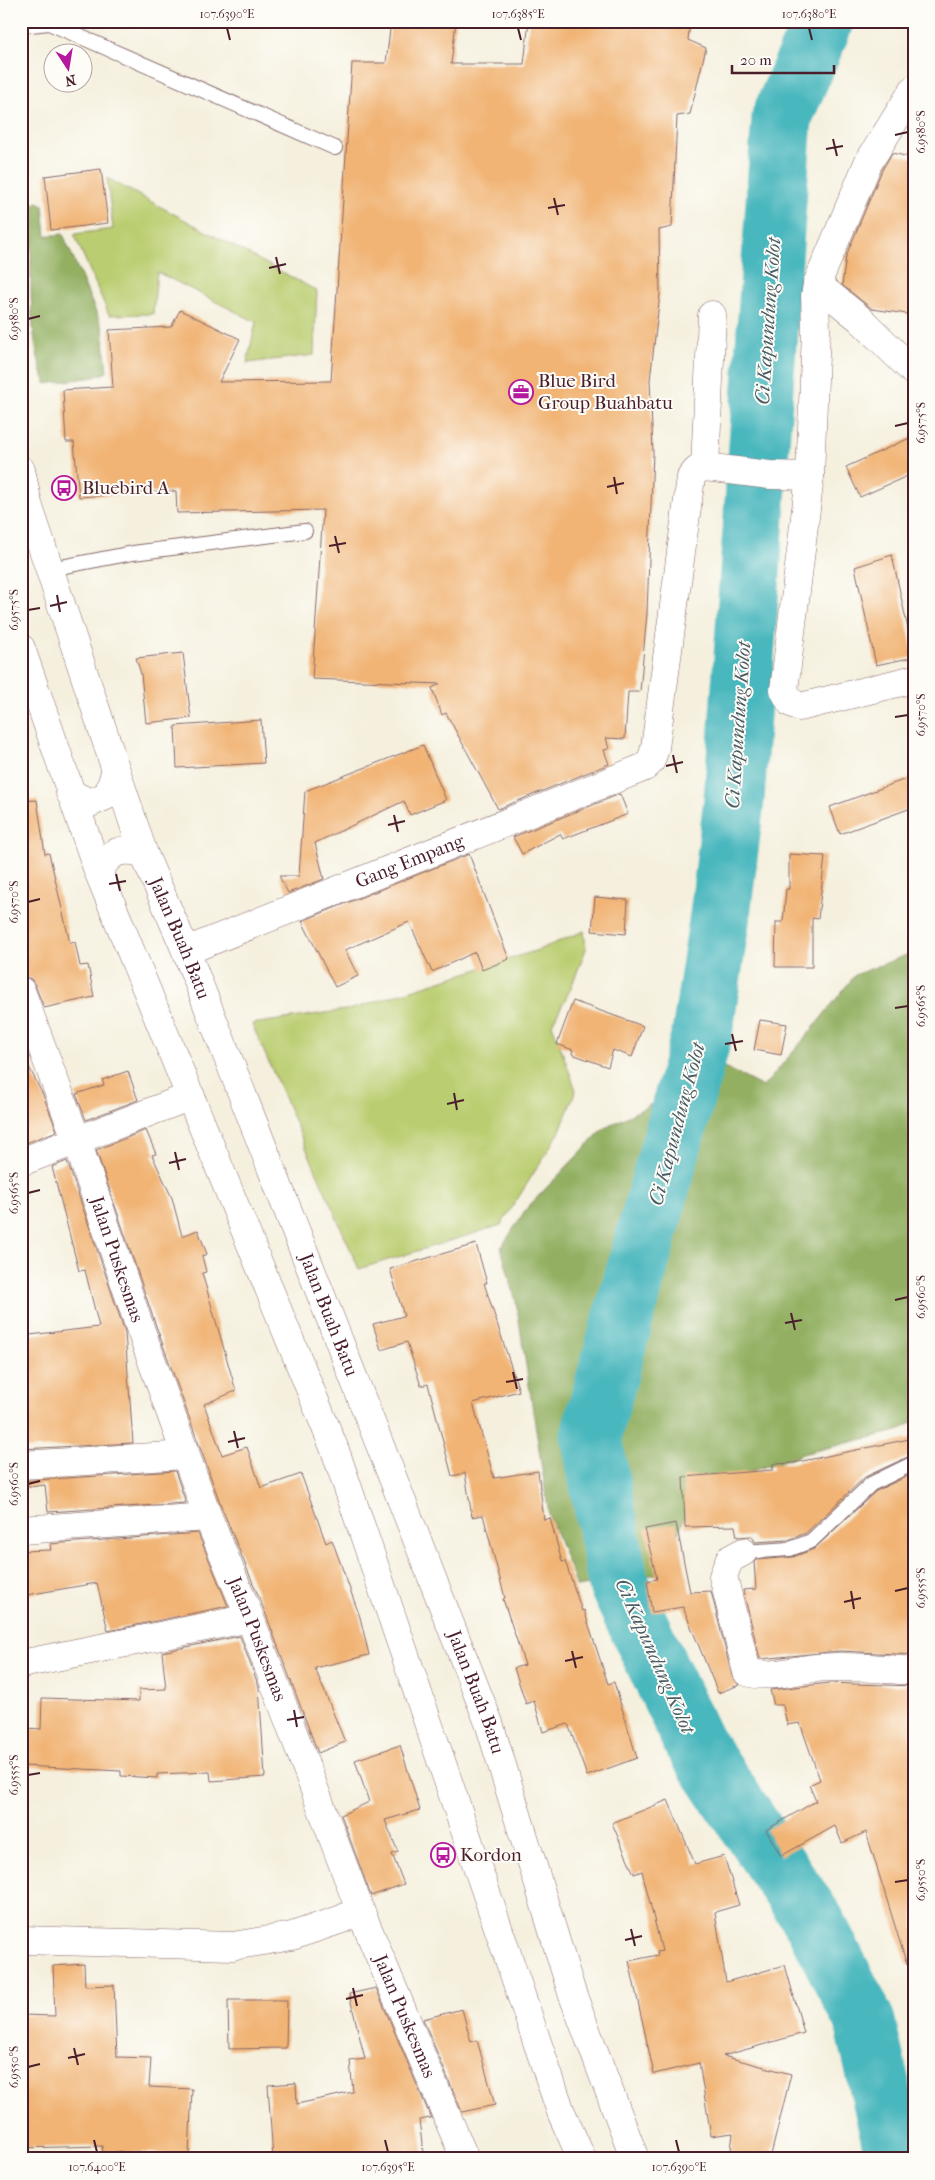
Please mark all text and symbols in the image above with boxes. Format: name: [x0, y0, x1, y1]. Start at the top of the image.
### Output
text: 107.6390°E: [200, 7, 254, 21]
text: 107.6385°E: [491, 7, 545, 21]
text: 107.6380°E: [782, 7, 836, 21]
north arrow: [42, 42, 92, 92]
scale bar: [732, 42, 835, 74]
text: 20 m: [740, 51, 772, 69]
text: N: [63, 71, 78, 90]
text: 6.9580°S: [914, 110, 928, 154]
water label: Ci Kapundung Kolot: [751, 235, 785, 405]
text: 6.9580°S: [7, 297, 21, 341]
place label: Blue Bird Group Buahbatu: [538, 370, 673, 414]
office icon: Blue Bird Group Buahbatu: [508, 379, 534, 405]
text: 6.9575°S: [914, 402, 928, 444]
bus stop icon: Bluebird A: [51, 475, 77, 501]
place label: Bluebird A: [82, 477, 170, 499]
text: 6.9575°S: [7, 589, 21, 631]
water label: Ci Kapundung Kolot: [721, 639, 755, 809]
text: 6.9570°S: [914, 693, 928, 737]
street label: Gang Empang: [352, 829, 468, 893]
street label: Jalan Buah Batu: [144, 872, 215, 1003]
text: 6.9570°S: [7, 880, 21, 924]
text: 6.9565°S: [914, 985, 928, 1027]
water label: Ci Kapundung Kolot: [644, 1038, 710, 1208]
text: 6.9565°S: [7, 1172, 21, 1214]
street label: Jalan Puskesmas: [85, 1192, 148, 1325]
street label: Jalan Buah Batu: [294, 1248, 363, 1380]
text: 6.9560°S: [914, 1275, 928, 1319]
text: 6.9560°S: [7, 1462, 21, 1506]
text: 6.9555°S: [914, 1568, 928, 1608]
street label: Jalan Puskesmas: [222, 1572, 291, 1704]
water label: Ci Kapundung Kolot: [610, 1575, 700, 1739]
street label: Jalan Buah Batu: [442, 1625, 509, 1757]
text: 6.9555°S: [7, 1755, 21, 1795]
bus stop icon: Kordon: [430, 1842, 456, 1868]
place label: Kordon: [460, 1844, 522, 1866]
text: 6.9550°S: [914, 1859, 928, 1901]
street label: Jalan Puskesmas: [368, 1950, 440, 2081]
text: 6.9550°S: [7, 2046, 21, 2088]
text: 107.6400°E: [68, 2160, 126, 2174]
text: 107.6395°E: [361, 2160, 415, 2174]
text: 107.6390°E: [652, 2160, 706, 2174]

